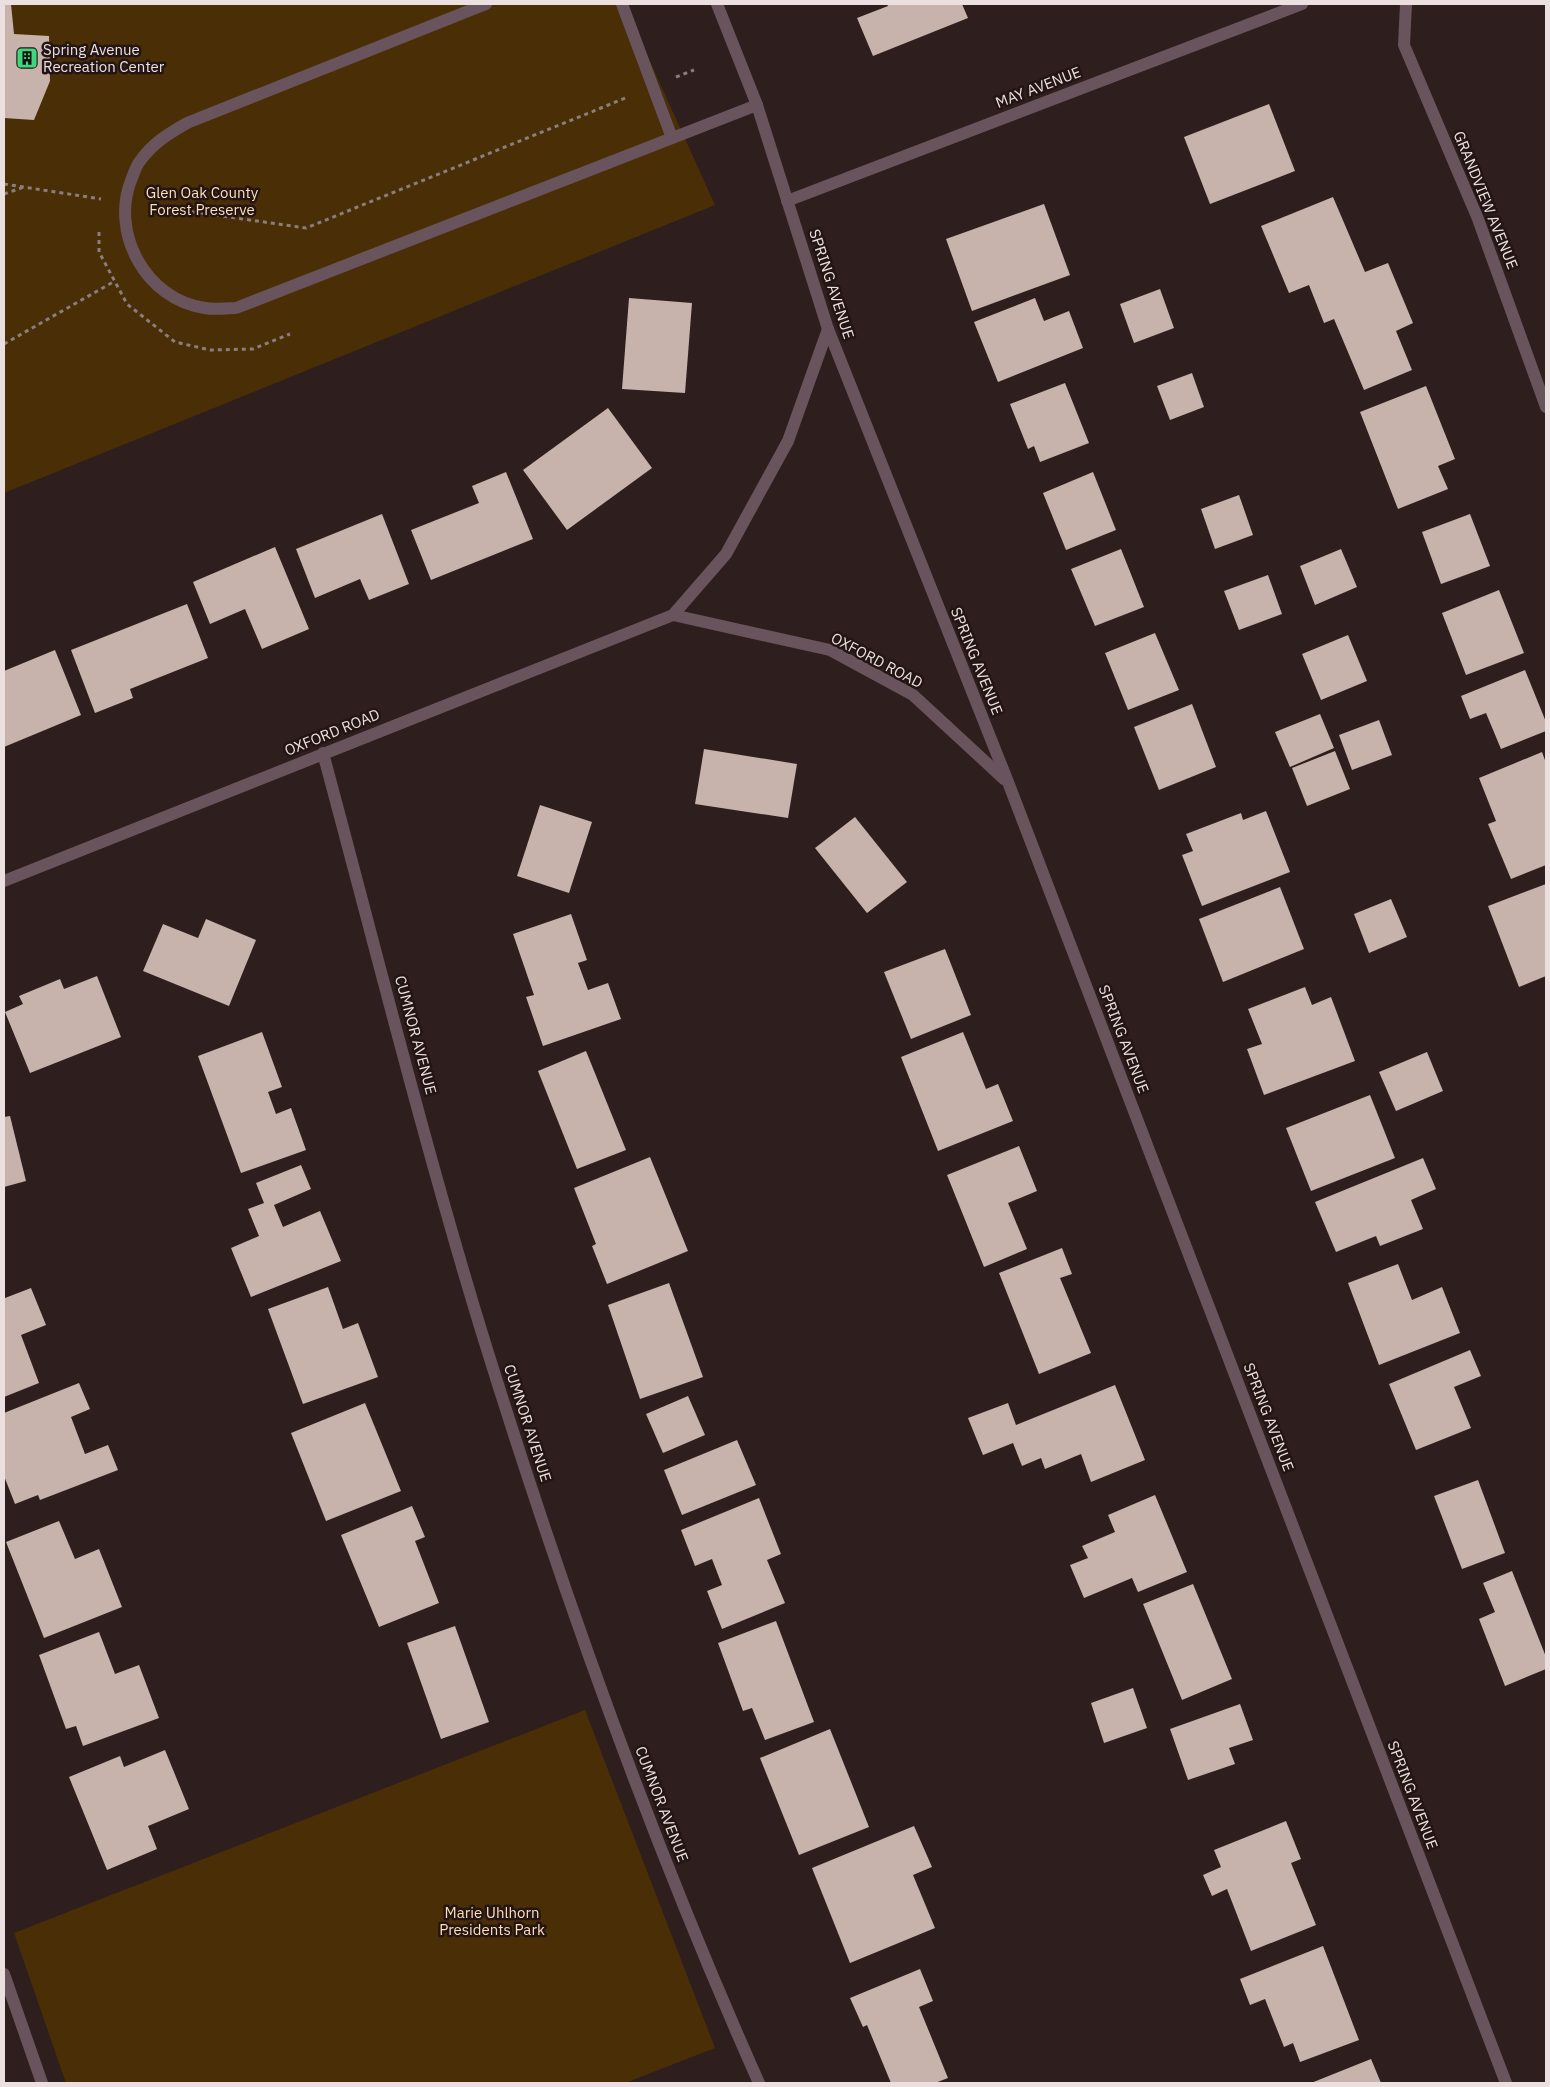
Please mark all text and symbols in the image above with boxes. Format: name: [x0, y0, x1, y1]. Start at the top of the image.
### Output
place label: Spring Avenue Recreation Center: [43, 40, 165, 76]
building icon: Spring Avenue Recreation Center: [15, 46, 39, 70]
street label: MAY AVENUE: [993, 62, 1083, 112]
street label: GRANDVIEW AVENUE: [1450, 128, 1522, 272]
park label: Glen Oak County Forest Preserve: [146, 183, 259, 219]
street label: SPRING AVENUE: [805, 227, 859, 341]
street label: SPRING AVENUE: [947, 604, 1007, 718]
street label: OXFORD ROAD: [828, 628, 926, 692]
street label: OXFORD ROAD: [282, 704, 382, 760]
street label: CUMNOR AVENUE: [391, 973, 441, 1097]
street label: SPRING AVENUE: [1095, 982, 1153, 1096]
street label: SPRING AVENUE: [1240, 1360, 1298, 1474]
street label: CUMNOR AVENUE: [500, 1362, 556, 1484]
street label: SPRING AVENUE: [1384, 1738, 1442, 1852]
street label: CUMNOR AVENUE: [631, 1743, 693, 1865]
park label: Marie Uhlhorn Presidents Park: [439, 1903, 545, 1939]

